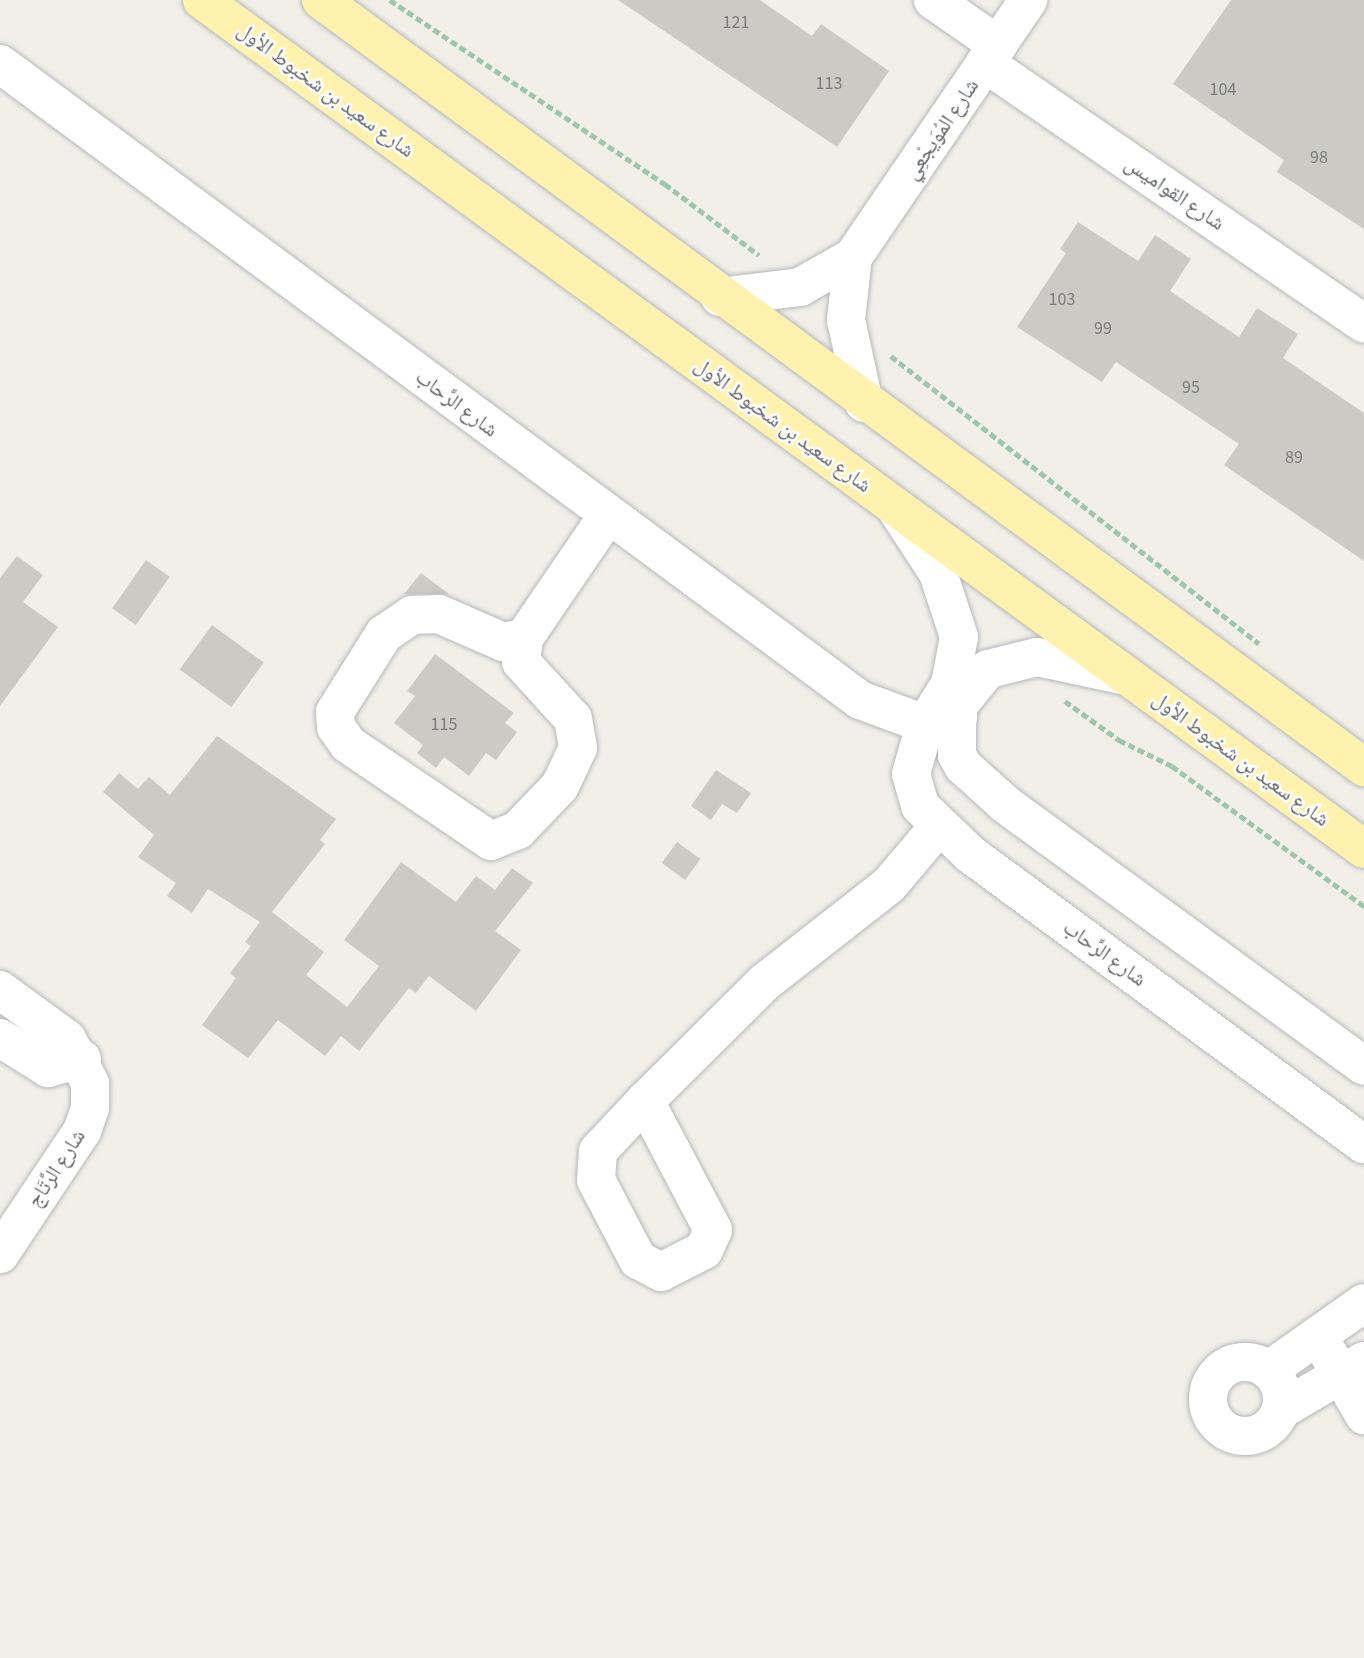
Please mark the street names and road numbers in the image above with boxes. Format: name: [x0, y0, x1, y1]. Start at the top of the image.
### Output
street label: شارع سعيد بن شخبوط الأول: [232, 17, 420, 163]
street label: شارع المُوَيجْعِي: [898, 74, 984, 184]
street label: شارع القواميس: [1120, 150, 1230, 236]
street label: شارع سعيد بن شخبوط الأول: [689, 352, 877, 498]
street label: شارع الرِّحاب: [411, 364, 503, 442]
street label: شارع سعيد بن شخبوط الأول: [1147, 686, 1335, 832]
street label: شارع الرِّحاب: [1058, 914, 1152, 992]
street label: شارع الرِّتَاج: [21, 1124, 91, 1212]

